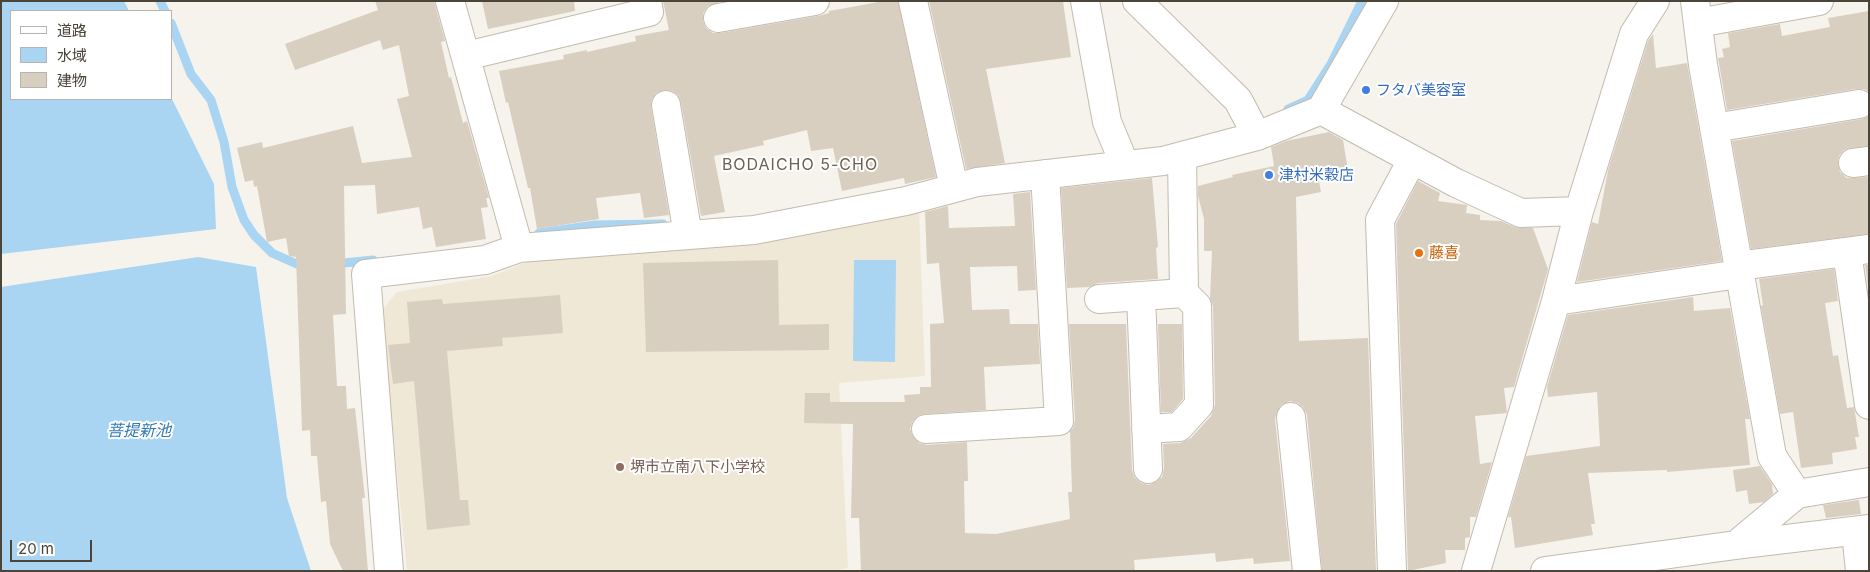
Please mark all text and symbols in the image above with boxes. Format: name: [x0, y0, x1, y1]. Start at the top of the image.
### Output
legend: [10, 10, 172, 100]
text: 道路: [57, 21, 87, 40]
text: 水域: [57, 46, 87, 65]
text: 建物: [57, 71, 87, 90]
place label: フタバ美容室: [1376, 81, 1466, 99]
marker: フタバ美容室: [1360, 84, 1372, 96]
district label: BODAICHO 5-CHO: [720, 155, 880, 175]
place label: 津村米穀店: [1279, 166, 1354, 184]
marker: 津村米穀店: [1263, 169, 1275, 181]
place label: 藤喜: [1429, 244, 1459, 262]
marker: 藤喜: [1413, 247, 1425, 259]
water label: 菩提新池: [107, 421, 171, 441]
place label: 堺市立南八下小学校: [630, 458, 765, 476]
marker: 堺市立南八下小学校: [614, 461, 626, 473]
scale bar: [12, 530, 95, 562]
text: 20 m: [18, 539, 54, 558]

